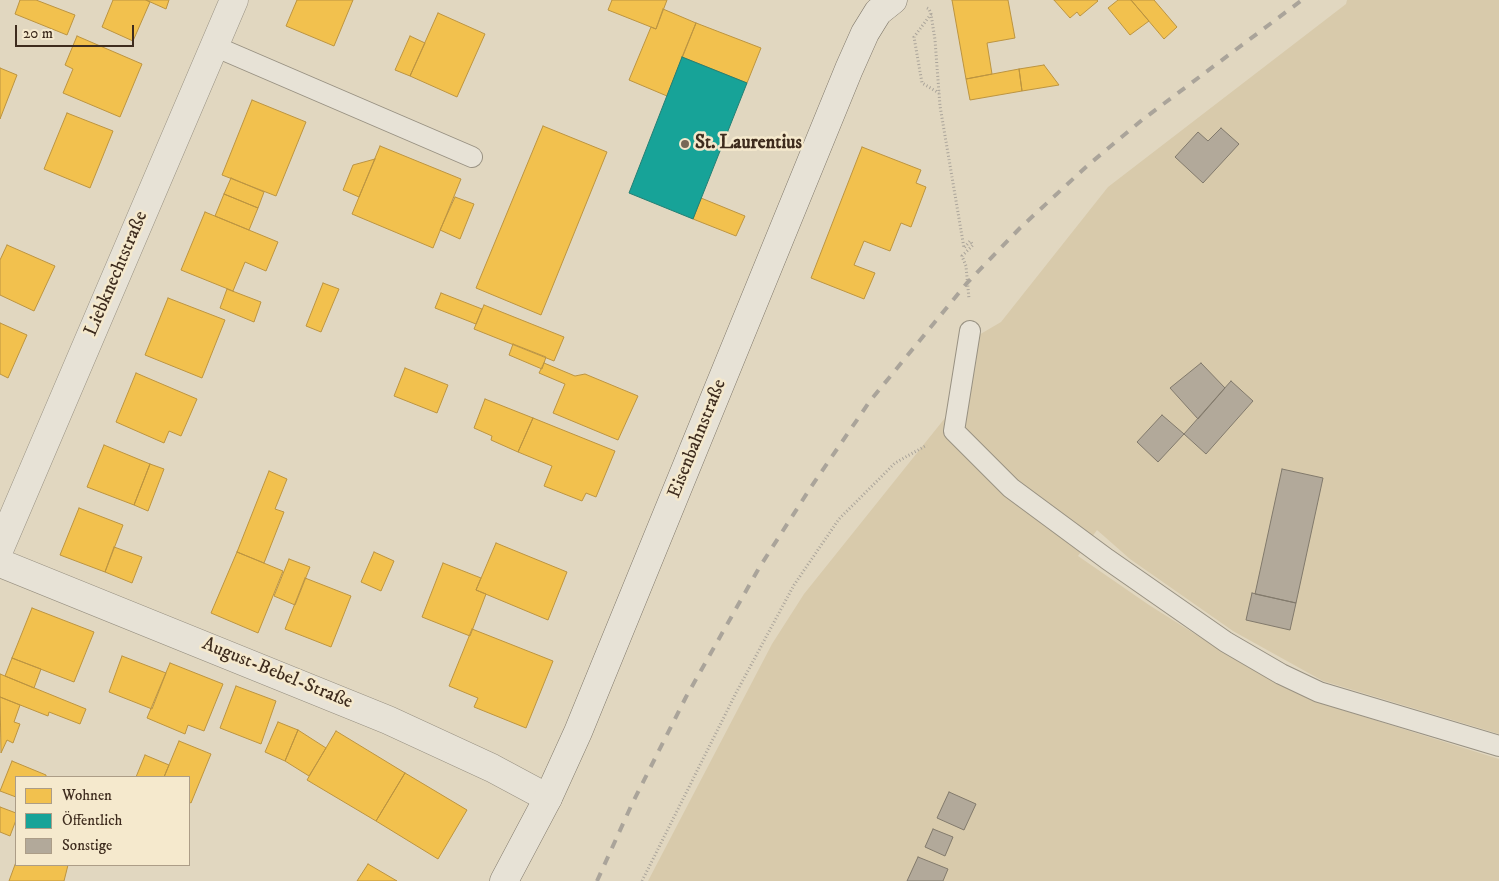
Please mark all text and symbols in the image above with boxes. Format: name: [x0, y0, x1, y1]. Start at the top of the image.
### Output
scale bar: [18, 15, 136, 47]
text: 20 m: [23, 24, 53, 43]
place label: St. Laurentius: [695, 133, 802, 155]
marker: St. Laurentius: [679, 138, 691, 150]
street label: Liebknechtstraße: [80, 208, 154, 340]
street label: Eisenbahnstraße: [664, 376, 732, 502]
street label: August-Bebel-Straße: [198, 633, 356, 715]
legend: [15, 776, 190, 866]
text: Wohnen: [62, 786, 112, 805]
text: Öffentlich: [62, 811, 122, 830]
text: Sonstige: [62, 836, 112, 855]

